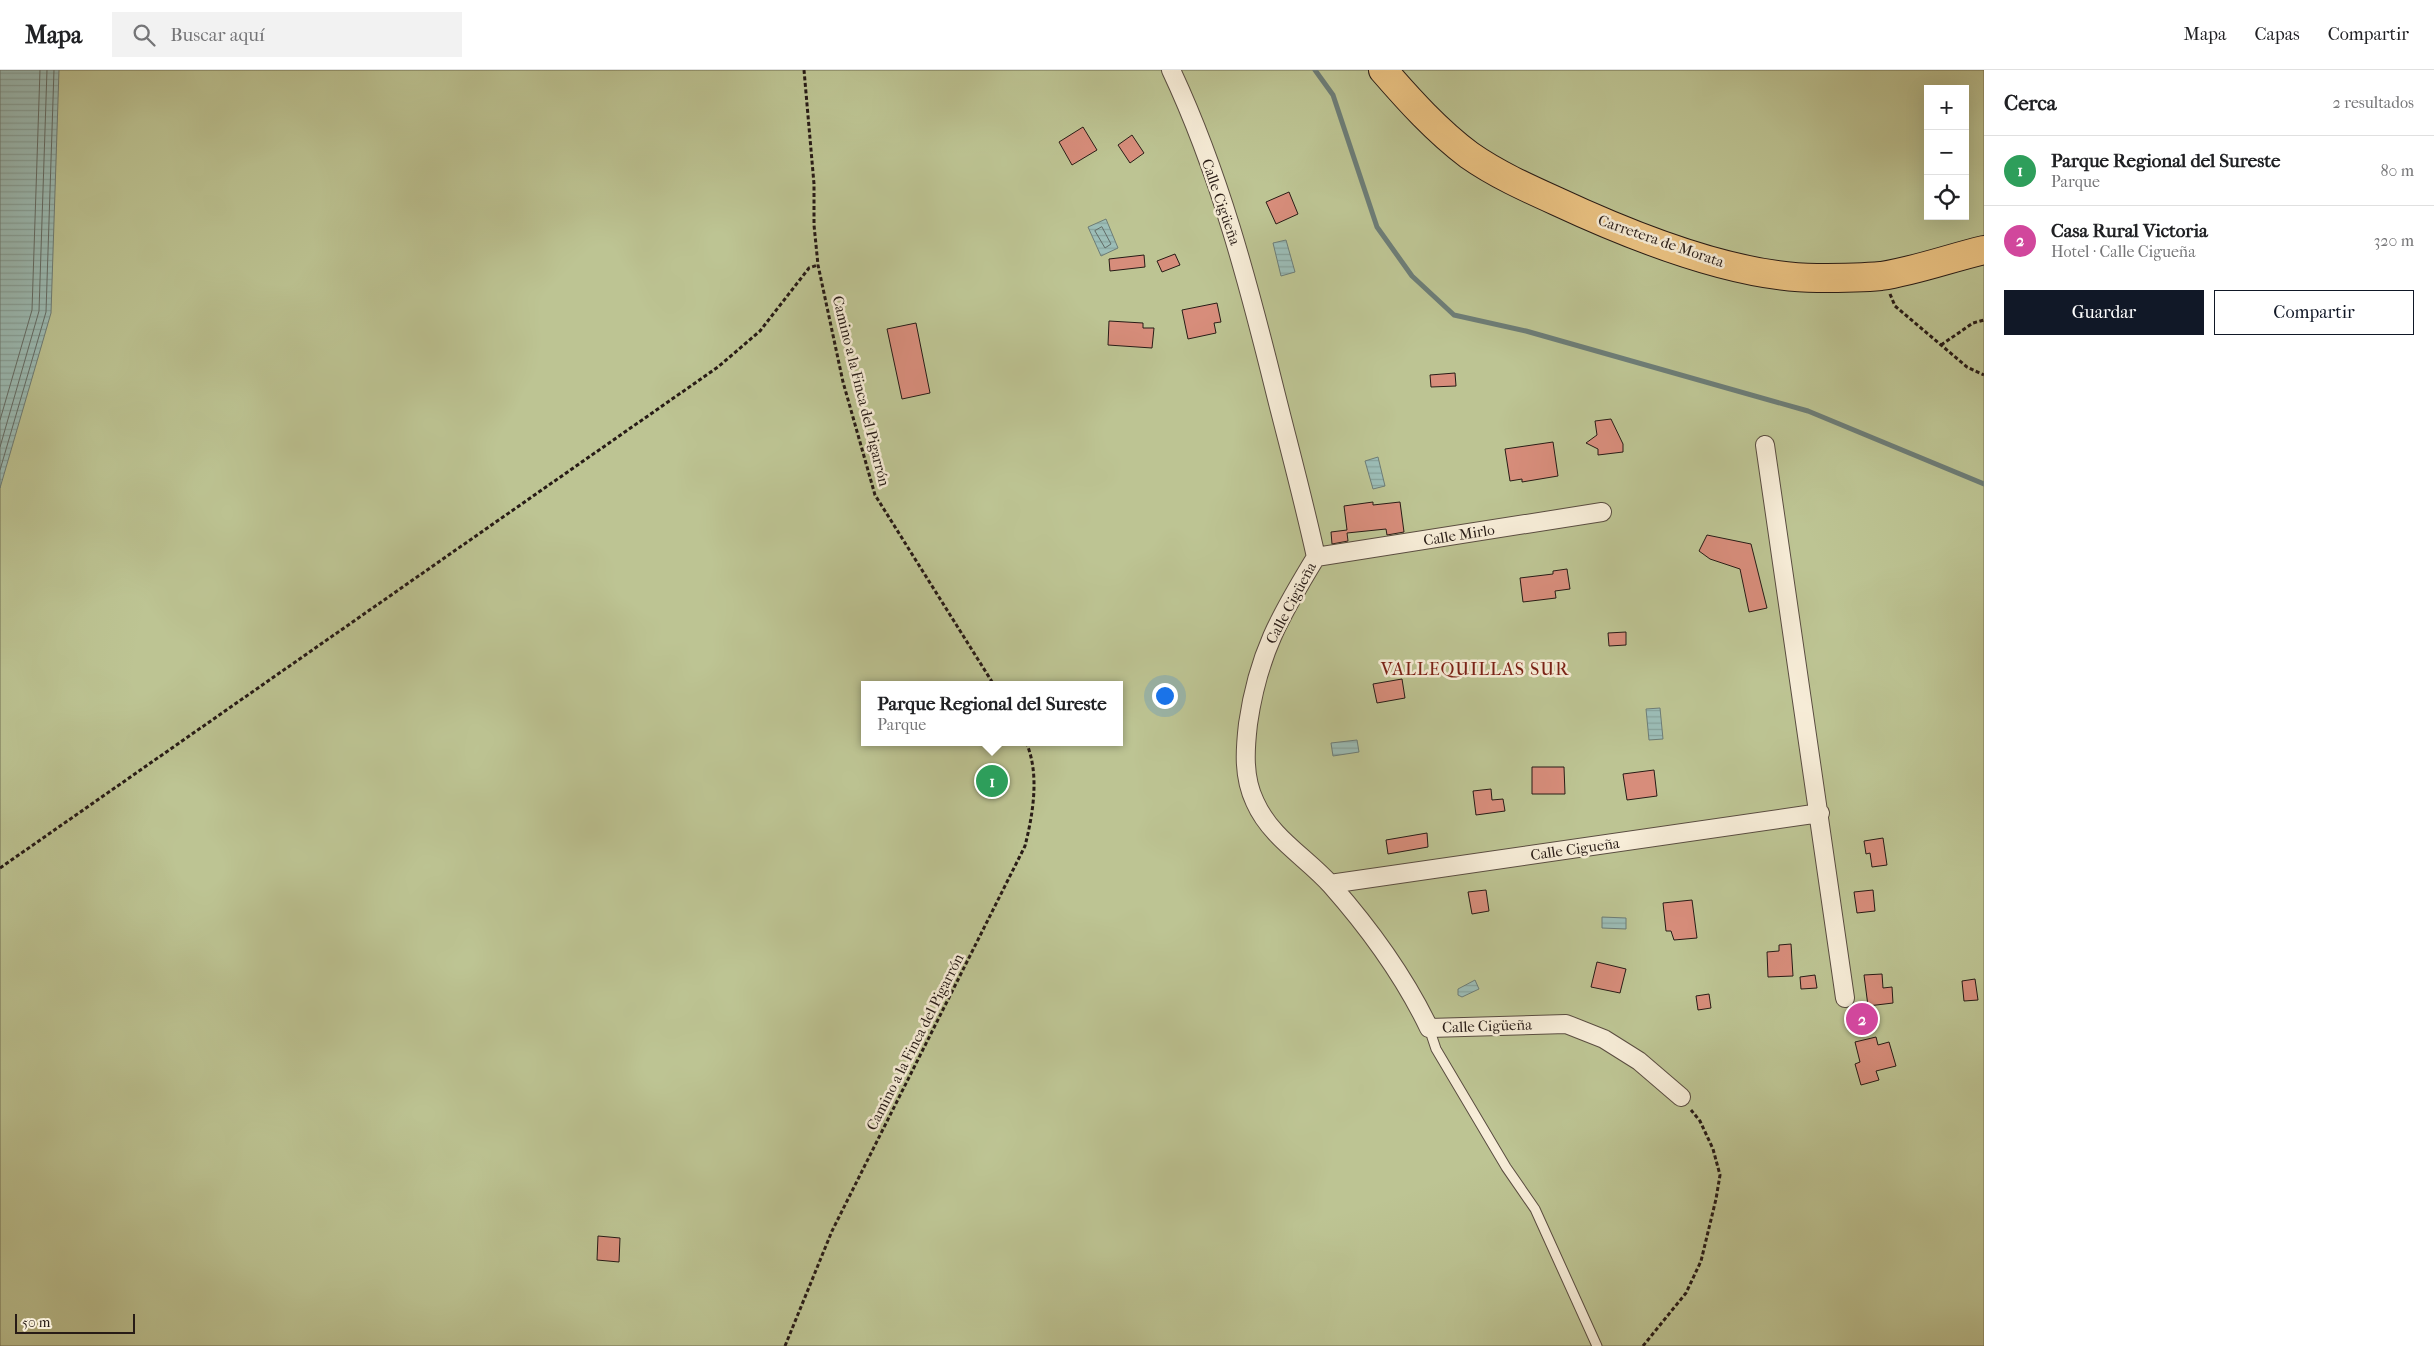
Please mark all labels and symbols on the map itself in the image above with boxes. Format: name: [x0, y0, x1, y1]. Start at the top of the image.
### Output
street label: Calle Cigüeña: [1198, 157, 1245, 248]
street label: Carretera de Morata: [1596, 211, 1727, 271]
street label: Camino a la Finca del Pigarrón: [829, 294, 893, 488]
street label: Calle Mirlo: [1422, 520, 1496, 550]
street label: Calle Cigüeña: [1262, 558, 1321, 647]
district label: VALLEQUILLAS SUR: [1380, 659, 1569, 680]
your location: [1152, 683, 1178, 709]
pin: 1: [976, 762, 1008, 800]
street label: Calle Cigueña: [1529, 834, 1622, 864]
street label: Camino a la Finca del Pigarrón: [863, 950, 968, 1133]
pin: 2: [1846, 1000, 1878, 1038]
street label: Calle Cigüeña: [1442, 1015, 1533, 1037]
scale bar: [15, 1311, 135, 1334]

